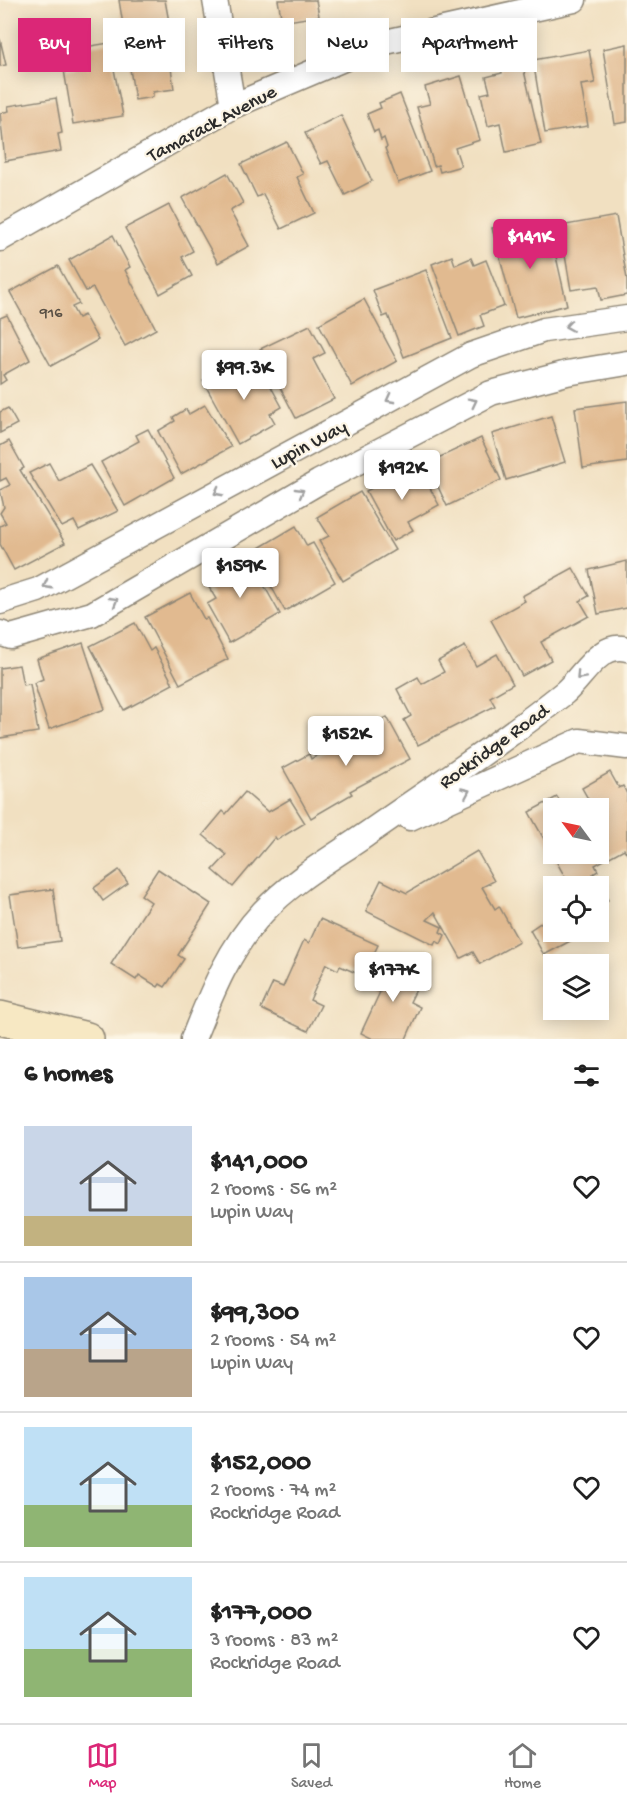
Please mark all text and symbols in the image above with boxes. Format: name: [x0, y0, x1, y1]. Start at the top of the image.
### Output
chip: Buy: [18, 18, 91, 72]
chip: Rent: [103, 18, 185, 72]
chip: Filters: [197, 18, 294, 72]
chip: New: [306, 18, 389, 72]
chip: Apartment: [401, 18, 537, 72]
street label: Tamarack Avenue: [143, 81, 282, 169]
pin: $141K: [488, 219, 572, 270]
text: $141K: [507, 227, 553, 250]
house number: 916: [39, 305, 63, 324]
one-way arrow: [565, 320, 574, 332]
pin: $99.3K: [195, 350, 293, 401]
text: $99.3K: [216, 358, 272, 381]
one-way arrow: [385, 392, 396, 403]
one-way arrow: [467, 398, 477, 409]
street label: Lupin Way: [268, 416, 352, 476]
pin: $192K: [360, 450, 444, 501]
text: $192K: [378, 458, 426, 481]
one-way arrow: [214, 485, 225, 496]
one-way arrow: [294, 488, 304, 500]
pin: $159K: [198, 548, 282, 599]
text: $159K: [216, 556, 264, 579]
one-way arrow: [43, 578, 53, 589]
one-way arrow: [108, 597, 118, 608]
one-way arrow: [576, 670, 587, 680]
street label: Rockridge Road: [436, 699, 556, 795]
pin: $152K: [304, 716, 388, 767]
text: $152K: [322, 724, 370, 747]
one-way arrow: [460, 788, 471, 800]
north arrow: [543, 798, 609, 864]
map controls: [543, 798, 609, 1020]
button: locate: [543, 876, 609, 942]
pin: $177K: [351, 952, 435, 1003]
button: layers: [543, 954, 609, 1020]
text: $177K: [369, 960, 417, 983]
icon: filters: [570, 1059, 603, 1092]
text: 6 homes: [24, 1060, 112, 1091]
text: $141,000: [210, 1148, 307, 1179]
icon: home: [72, 1150, 144, 1222]
icon: heart: [570, 1170, 603, 1203]
text: 2 rooms · 56 m²: [210, 1179, 337, 1202]
text: Lupin Way: [210, 1202, 293, 1225]
text: $99,300: [210, 1299, 299, 1330]
icon: home: [72, 1301, 144, 1373]
icon: heart: [570, 1321, 603, 1354]
text: 2 rooms · 54 m²: [210, 1330, 337, 1353]
text: Lupin Way: [210, 1353, 293, 1376]
text: $152,000: [210, 1449, 311, 1480]
icon: home: [72, 1451, 144, 1523]
icon: heart: [570, 1471, 603, 1504]
text: 2 rooms · 74 m²: [210, 1480, 336, 1503]
text: Rockridge Road: [210, 1503, 340, 1526]
text: $177,000: [210, 1599, 312, 1630]
icon: home: [72, 1601, 144, 1673]
icon: heart: [570, 1621, 603, 1654]
text: 3 rooms · 83 m²: [210, 1630, 338, 1653]
text: Rockridge Road: [210, 1653, 340, 1676]
tab: Map: [86, 1739, 119, 1794]
tab: Saved: [291, 1739, 332, 1794]
tab: Home: [504, 1739, 541, 1794]

